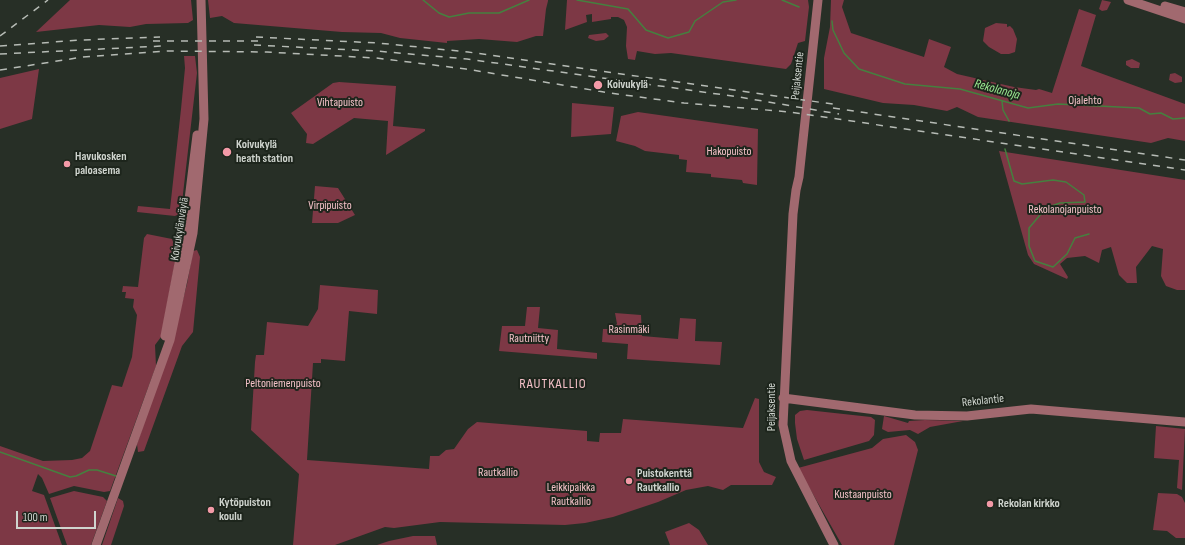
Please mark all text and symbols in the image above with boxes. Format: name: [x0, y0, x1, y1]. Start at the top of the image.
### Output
street label: Peijaksentie: [788, 51, 808, 101]
water label: Rekolanoja: [972, 76, 1022, 104]
place label: Koivukylä: [607, 78, 648, 92]
marker: Koivukylä: [592, 79, 604, 91]
park label: Ojalehto: [1068, 94, 1102, 108]
park label: Vihtapuisto: [317, 96, 363, 110]
place label: Koivukylä heath station: [236, 138, 293, 166]
park label: Hakopuisto: [706, 145, 752, 159]
marker: Koivukylä heath station: [221, 146, 233, 158]
place label: Havukosken paloasema: [75, 150, 126, 178]
marker: Havukosken paloasema: [62, 159, 72, 169]
street label: Koivukylänväylä: [168, 196, 192, 262]
park label: Virpipuisto: [308, 199, 352, 213]
park label: Rekolanojanpuisto: [1028, 203, 1102, 217]
park label: Rasinmäki: [609, 323, 649, 337]
park label: Rautniitty: [509, 332, 549, 346]
district label: RAUTKALLIO: [519, 376, 587, 392]
park label: Peltoniemenpuisto: [245, 377, 321, 391]
street label: Peijaksentie: [765, 383, 779, 431]
street label: Rekolantie: [961, 392, 1005, 410]
park label: Rautkallio: [478, 466, 518, 480]
place label: Puistokenttä Rautkallio: [637, 467, 692, 495]
marker: Puistokenttä Rautkallio: [624, 476, 634, 486]
park label: Leikkipaikka Rautkallio: [547, 481, 595, 509]
park label: Kustaanpuisto: [834, 488, 892, 502]
place label: Kytöpuiston koulu: [219, 496, 271, 524]
place label: Rekolan kirkko: [998, 497, 1060, 511]
marker: Rekolan kirkko: [985, 499, 995, 509]
scale bar: [18, 503, 98, 529]
marker: Kytöpuiston koulu: [206, 505, 216, 515]
text: 100 m: [23, 510, 48, 525]

